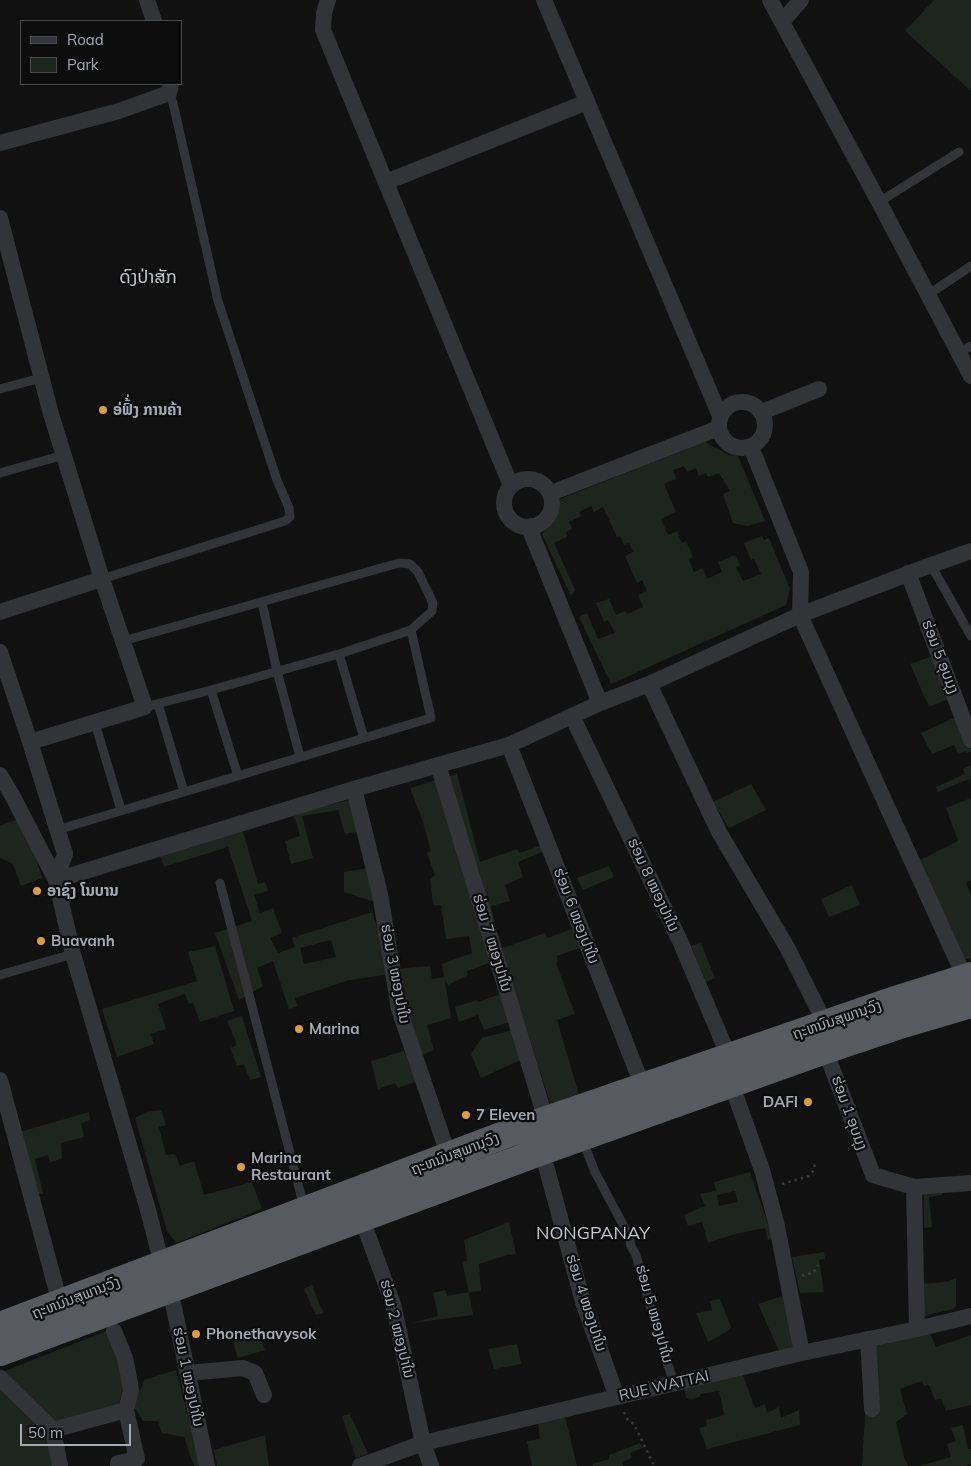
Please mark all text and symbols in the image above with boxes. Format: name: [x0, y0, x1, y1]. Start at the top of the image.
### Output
legend: [20, 20, 182, 85]
text: Road: [67, 30, 104, 49]
text: Park: [67, 55, 99, 74]
district label: ດົງປ່າສັກ: [119, 267, 177, 289]
place label: ອ່ຟົ້່ງ ການຄ້າ: [113, 401, 182, 419]
marker: ອ່ຟົ້່ງ ການຄ້າ: [97, 404, 109, 416]
street label: ຮ່ອມ 5 ອຸບມຸງ: [918, 617, 962, 697]
street label: ຮ່ອມ 8 ໜອງປາໃນ: [623, 835, 683, 935]
street label: ຮ່ອມ 6 ໜອງປາໃນ: [549, 865, 603, 967]
place label: ອາຊົງ ໂນບານ: [47, 882, 119, 900]
marker: ອາຊົງ ໂນບານ: [31, 885, 43, 897]
street label: ຮ່ອມ 7 ໜອງປາໃນ: [469, 892, 515, 994]
street label: ຮ່ອມ 3 ໜອງປາໃນ: [376, 923, 414, 1025]
place label: Buavanh: [51, 932, 115, 950]
marker: Buavanh: [35, 935, 47, 947]
street label: ຖະຫນົນສຸພານຸວົງ: [790, 996, 884, 1044]
place label: Marina: [309, 1020, 360, 1038]
marker: Marina: [293, 1023, 305, 1035]
street label: ຮ່ອມ 1 ອຸບມຸງ: [827, 1073, 871, 1153]
place label: DAFI: [763, 1093, 798, 1111]
marker: DAFI: [802, 1096, 814, 1108]
place label: 7 Eleven: [476, 1106, 535, 1124]
marker: 7 Eleven: [460, 1109, 472, 1121]
street label: ຖະຫນົນສຸພານຸວົງ: [408, 1129, 502, 1179]
place label: Marina Restaurant: [251, 1149, 331, 1184]
marker: Marina Restaurant: [235, 1161, 247, 1173]
district label: NONGPANAY: [530, 1223, 656, 1245]
street label: ຮ່ອມ 4 ໜອງປາໃນ: [562, 1252, 610, 1354]
street label: ຮ່ອມ 5 ໜອງປາໃນ: [631, 1263, 677, 1365]
street label: ຖະຫນົນສຸພານຸວົງ: [29, 1273, 123, 1323]
street label: ຮ່ອມ 2 ໜອງປາໃນ: [376, 1278, 418, 1380]
place label: Phonethavysok: [206, 1325, 316, 1343]
street label: ຮ່ອມ 1 ໜອງປາໃນ: [169, 1326, 207, 1428]
marker: Phonethavysok: [190, 1328, 202, 1340]
street label: RUE WATTAI: [617, 1367, 711, 1405]
scale bar: [22, 1414, 134, 1446]
text: 50 m: [28, 1423, 63, 1442]

